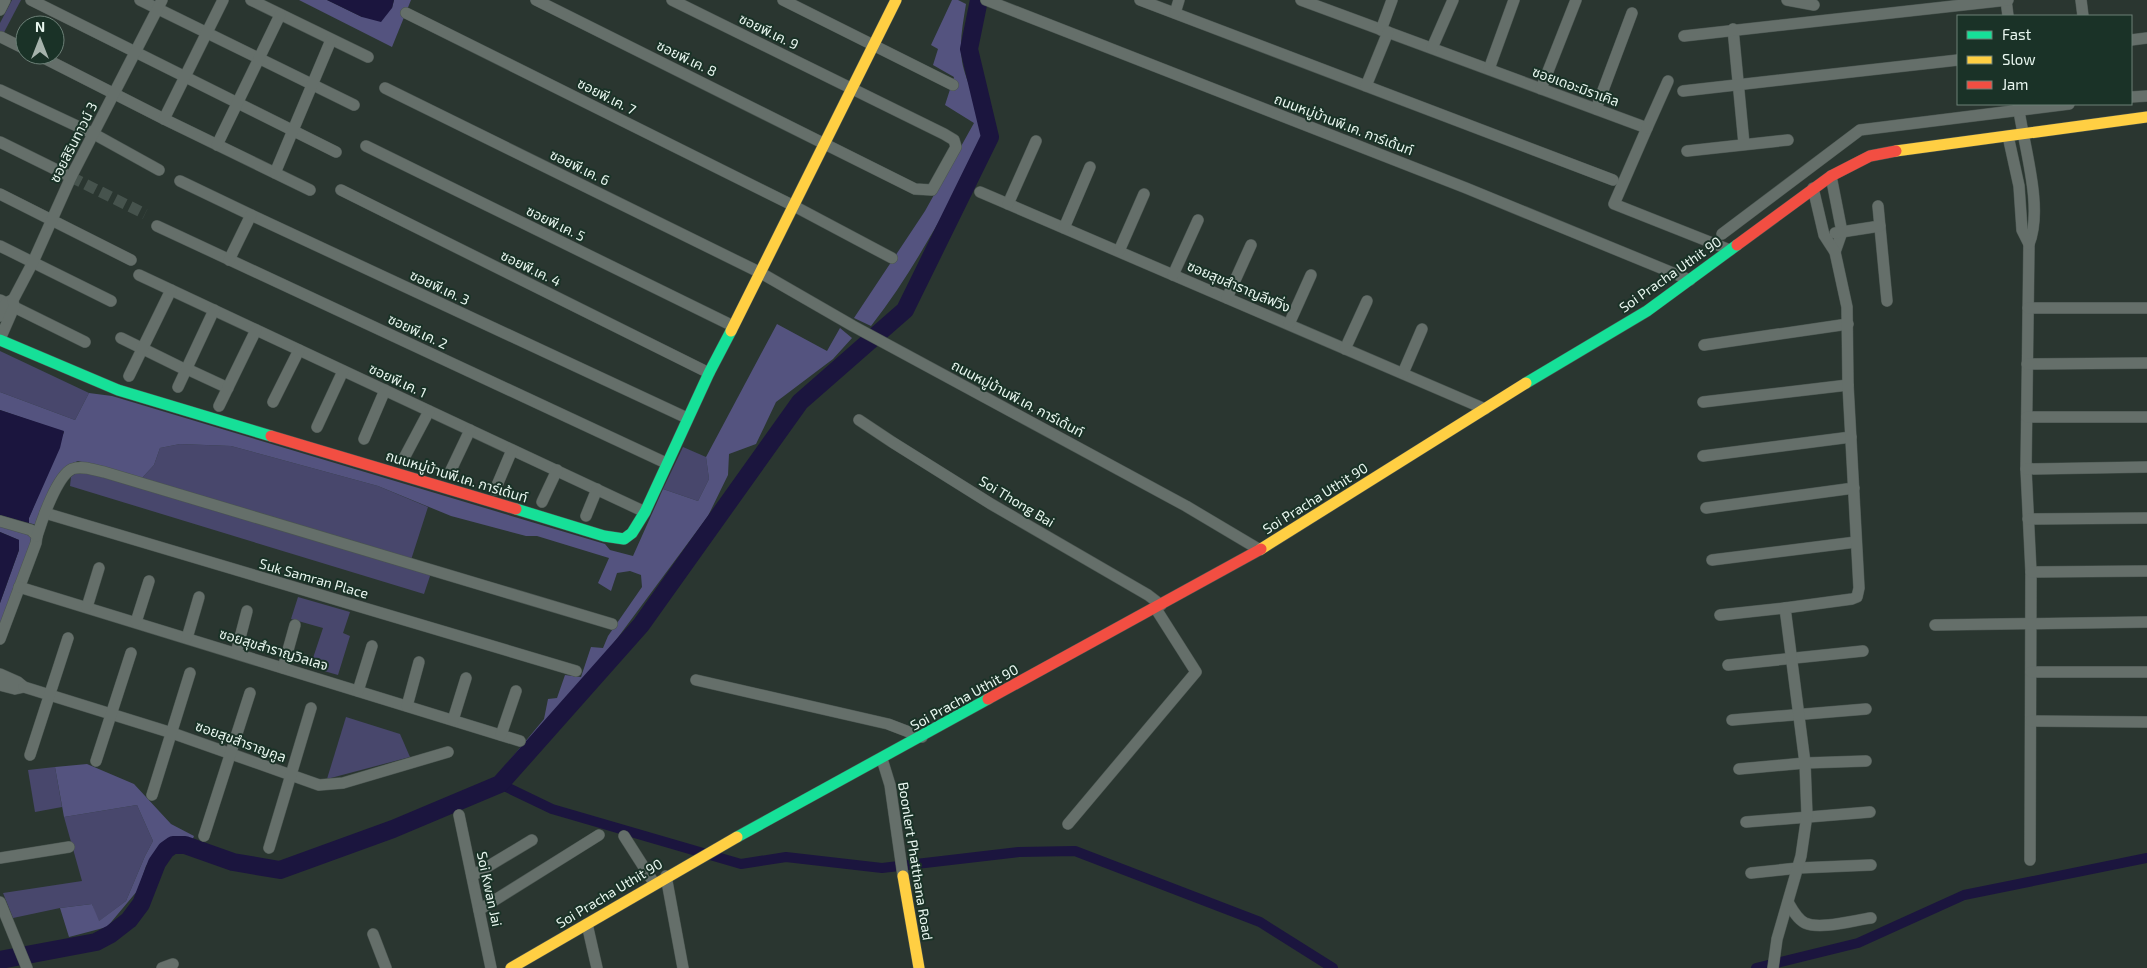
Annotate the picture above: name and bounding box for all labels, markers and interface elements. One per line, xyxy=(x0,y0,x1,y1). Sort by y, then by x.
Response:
street label: ซอยพี.เค. 9 xyxy=(737,9,801,53)
north arrow xyxy=(15,15,65,65)
legend xyxy=(1957,15,2132,105)
text: N xyxy=(35,18,45,35)
text: Fast xyxy=(2002,25,2032,43)
street label: ซอยพี.เค. 8 xyxy=(654,36,720,80)
text: Slow xyxy=(2002,50,2036,68)
street label: ซอยเดอะมิราเคิล xyxy=(1530,62,1622,110)
street label: ซอยพี.เค. 7 xyxy=(575,74,639,118)
text: Jam xyxy=(2002,75,2028,93)
street label: ถนนหมู่บ้านพี.เค. การ์เด้นท์ xyxy=(1272,90,1416,159)
street label: ซอยสิรินทาวน์ 3 xyxy=(45,99,101,185)
street label: ซอยพี.เค. 6 xyxy=(548,145,612,189)
street label: ซอยพี.เค. 5 xyxy=(524,201,588,245)
street label: Soi Pracha Uthit 90 xyxy=(1616,232,1724,316)
street label: ซอยพี.เค. 4 xyxy=(498,246,564,290)
street label: ซอยสุขสำราญลีฟวิ่ง xyxy=(1184,256,1293,316)
street label: ซอยพี.เค. 3 xyxy=(408,266,472,308)
street label: ซอยพี.เค. 2 xyxy=(385,310,451,352)
street label: ถนนหมู่บ้านพี.เค. การ์เด้นท์ xyxy=(948,356,1087,441)
street label: ซอยพี.เค. 1 xyxy=(367,359,429,401)
street label: ถนนหมู่บ้านพี.เค. การ์เด้นท์ xyxy=(384,446,530,507)
street label: Soi Pracha Uthit 90 xyxy=(1259,459,1371,537)
street label: Soi Thong Bai xyxy=(976,472,1058,530)
street label: Suk Samran Place xyxy=(258,554,370,602)
street label: ซอยสุขสำราญวิลเลจ xyxy=(217,624,331,675)
street label: Soi Pracha Uthit 90 xyxy=(907,660,1021,734)
street label: ซอยสุขสำราญคูล xyxy=(193,717,289,766)
street label: Boonlert Phatthana Road xyxy=(895,781,937,941)
street label: Soi Kwan Jai xyxy=(474,850,506,928)
street label: Soi Pracha Uthit 90 xyxy=(553,855,665,931)

